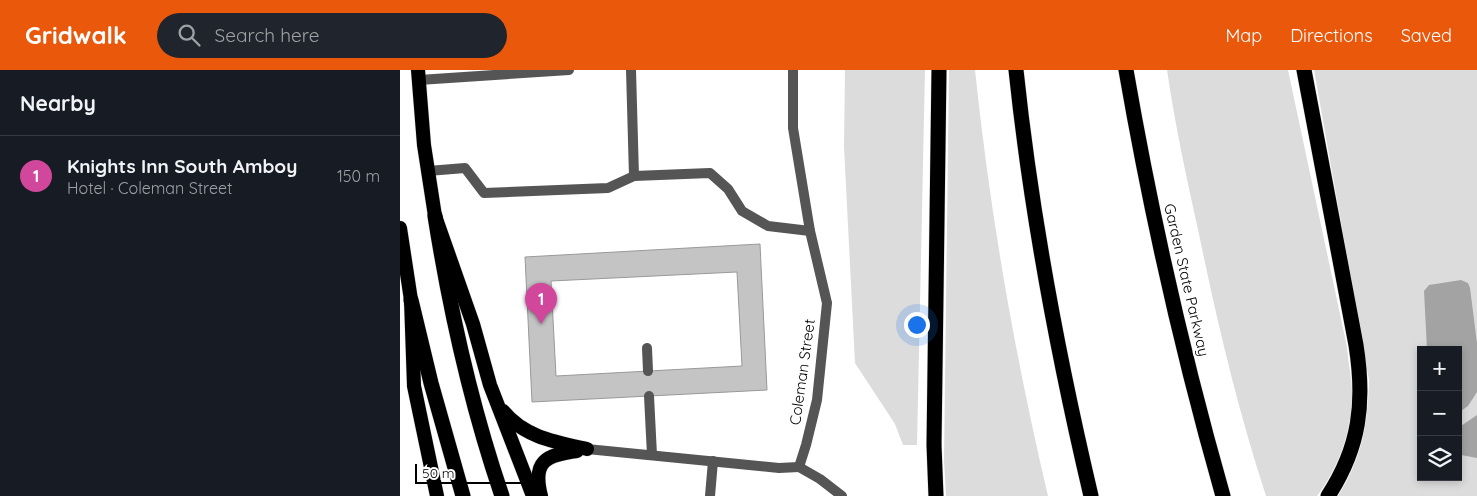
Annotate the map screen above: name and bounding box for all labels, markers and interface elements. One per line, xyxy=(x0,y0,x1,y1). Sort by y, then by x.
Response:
search box xyxy=(157,13,507,58)
text: Gridwalk xyxy=(25,20,127,50)
icon: search xyxy=(175,21,203,49)
text: Search here xyxy=(215,23,319,47)
text: Map xyxy=(1225,24,1262,47)
text: Directions xyxy=(1290,24,1373,47)
text: Saved xyxy=(1401,24,1452,47)
text: Nearby xyxy=(20,90,96,116)
text: Knights Inn South Amboy xyxy=(67,154,297,178)
text: 1 xyxy=(33,166,39,186)
text: 150 m xyxy=(337,166,380,186)
text: Hotel · Coleman Street xyxy=(67,178,232,198)
street label: Garden State Parkway xyxy=(1160,202,1214,358)
pin: 1 xyxy=(525,283,557,324)
your location xyxy=(904,312,930,338)
street label: Coleman Street xyxy=(785,318,819,426)
map controls xyxy=(1417,346,1462,481)
button: + xyxy=(1417,346,1462,391)
button: − xyxy=(1417,391,1462,436)
button: layers xyxy=(1417,436,1462,481)
scale bar xyxy=(415,461,539,484)
text: 50 m xyxy=(422,464,455,482)

